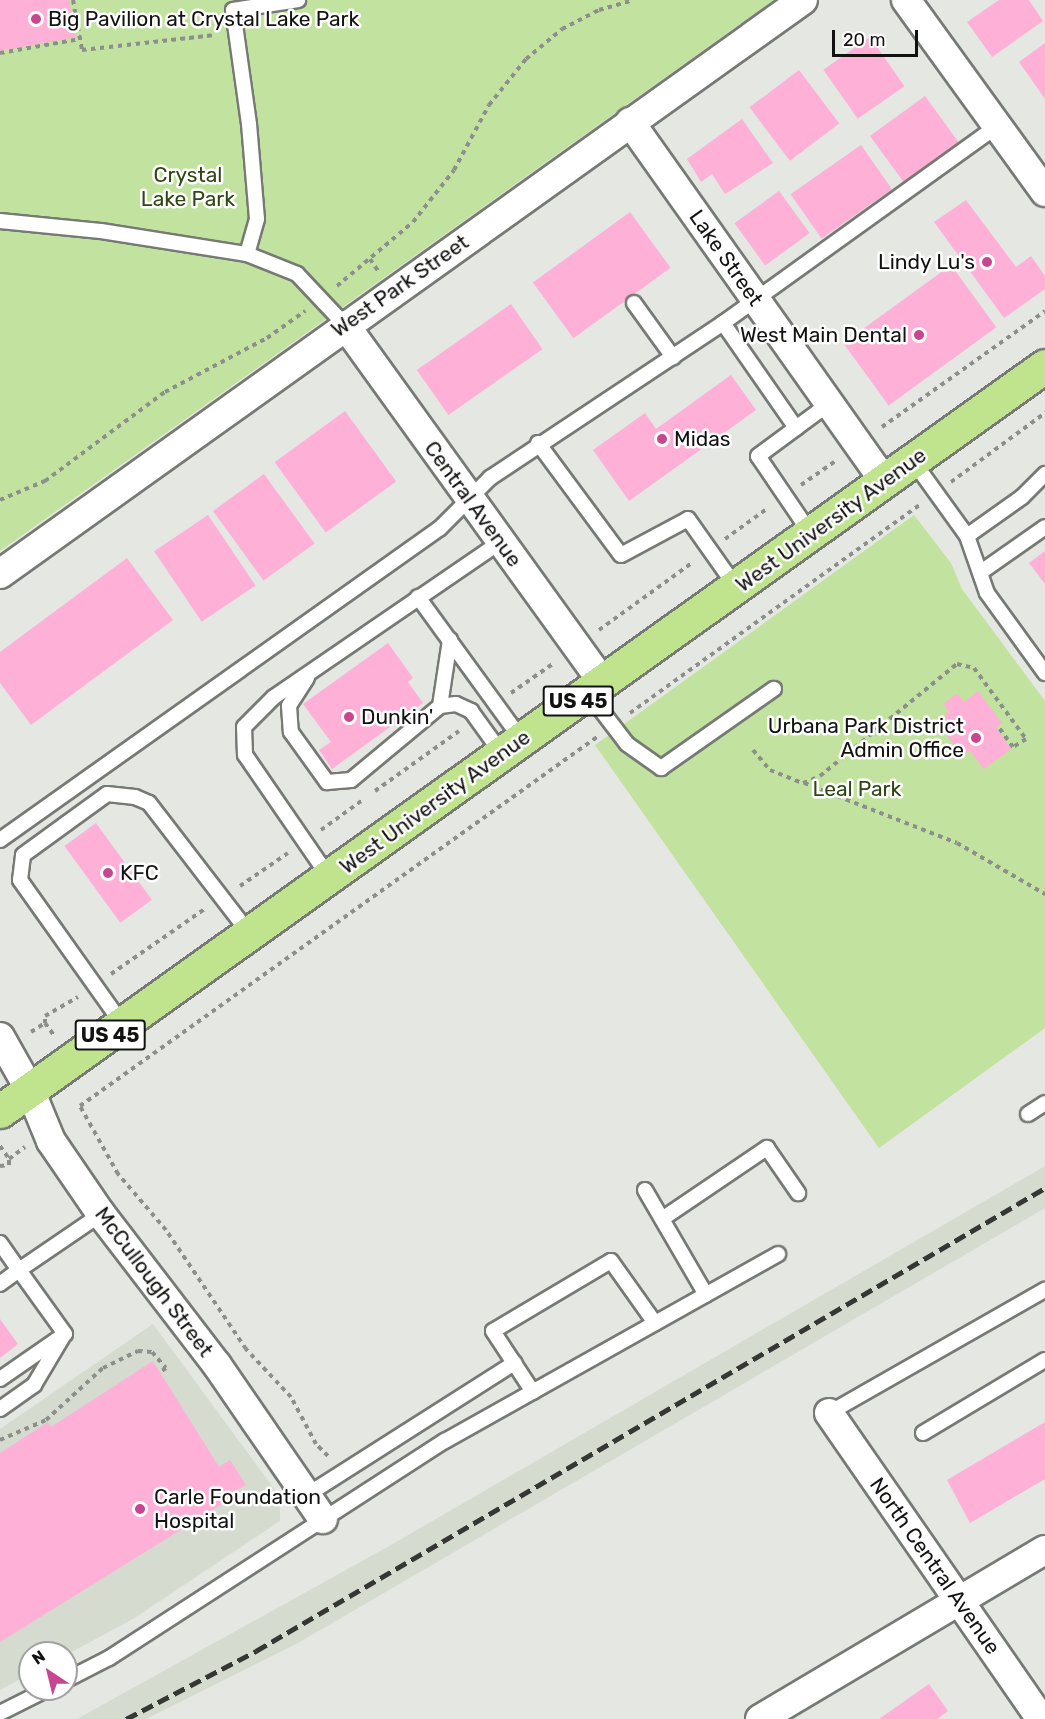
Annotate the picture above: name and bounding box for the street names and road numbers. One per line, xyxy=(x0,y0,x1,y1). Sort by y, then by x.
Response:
street label: Lake Street xyxy=(684,205,768,311)
street label: West Park Street xyxy=(327,229,473,343)
street label: Central Avenue xyxy=(419,436,527,572)
street label: West University Avenue xyxy=(731,442,931,598)
road number: US 45 xyxy=(542,684,614,718)
street label: West University Avenue xyxy=(335,724,535,880)
road number: US 45 xyxy=(74,1018,146,1052)
street label: McCullough Street xyxy=(89,1202,219,1362)
street label: North Central Avenue xyxy=(864,1473,1006,1659)

